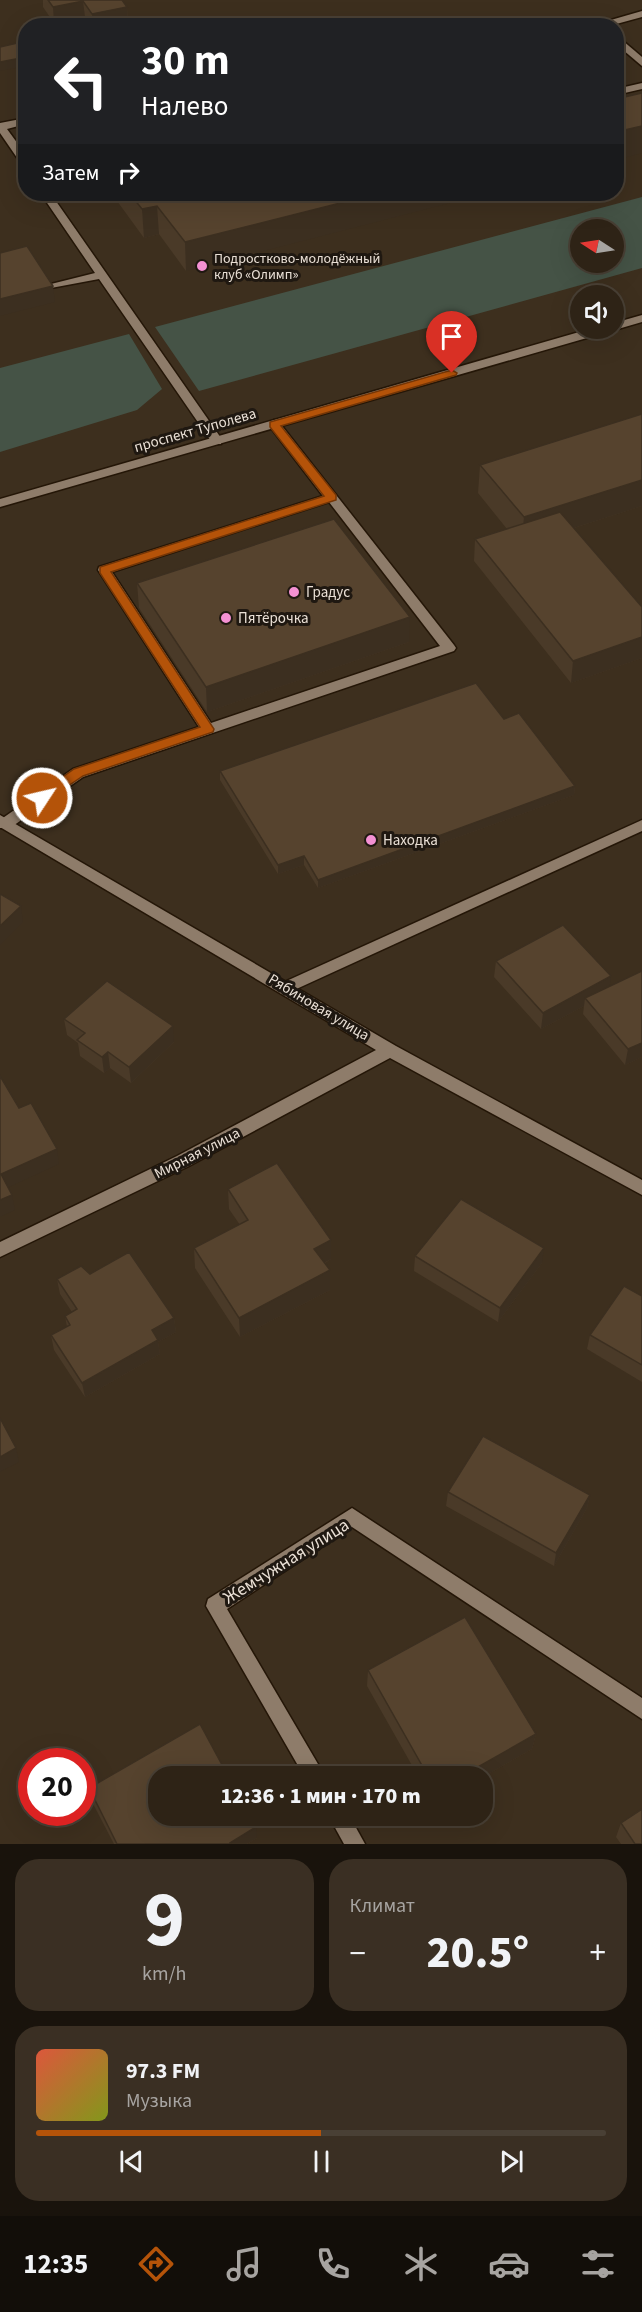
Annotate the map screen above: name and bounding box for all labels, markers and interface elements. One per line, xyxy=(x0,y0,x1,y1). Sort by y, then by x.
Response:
text: 30 m xyxy=(141,31,230,91)
icon: left xyxy=(42,42,120,120)
text: Налево xyxy=(141,87,228,126)
icon: right xyxy=(112,156,145,189)
text: Затем xyxy=(42,157,100,189)
north arrow xyxy=(570,219,624,273)
map controls xyxy=(570,219,624,339)
place label: Подростково-молодёжный клуб «Олимп» xyxy=(214,249,380,285)
marker: Подростково-молодёжный клуб «Олимп» xyxy=(195,259,209,273)
button: sound xyxy=(570,285,624,339)
pin xyxy=(426,311,477,373)
icon: arrive xyxy=(435,320,468,353)
street label: проспект Туполева xyxy=(132,403,259,458)
place label: Градус xyxy=(306,582,350,603)
marker: Градус xyxy=(287,585,301,599)
place label: Пятёрочка xyxy=(238,608,309,629)
marker: Пятёрочка xyxy=(219,611,233,625)
position arrow xyxy=(10,766,74,830)
place label: Находка xyxy=(383,830,438,851)
marker: Находка xyxy=(364,833,378,847)
street label: Рябиновая улица xyxy=(264,969,373,1046)
street label: Мирная улица xyxy=(151,1123,244,1184)
street label: Жемчужная улица xyxy=(219,1513,354,1610)
speed limit sign: 20 xyxy=(18,1748,96,1826)
text: 12:36 · 1 мин · 170 m xyxy=(220,1780,421,1812)
text: 9 xyxy=(144,1865,185,1976)
text: Климат xyxy=(350,1892,415,1920)
text: 20.5° xyxy=(426,1921,529,1985)
text: − xyxy=(350,1930,366,1977)
text: + xyxy=(590,1930,606,1977)
text: km/h xyxy=(142,1960,186,1988)
text: 97.3 FM xyxy=(126,2055,200,2087)
text: Музыка xyxy=(126,2087,192,2115)
icon: previous xyxy=(115,2145,148,2178)
icon: pause xyxy=(305,2145,338,2178)
icon: next xyxy=(495,2145,528,2178)
icon: directions xyxy=(135,2243,177,2285)
icon: music xyxy=(223,2243,265,2285)
icon: phone xyxy=(312,2243,354,2285)
icon: climate xyxy=(400,2243,442,2285)
icon: car xyxy=(488,2243,530,2285)
icon: filters xyxy=(577,2243,619,2285)
text: 12:35 xyxy=(23,2245,88,2284)

